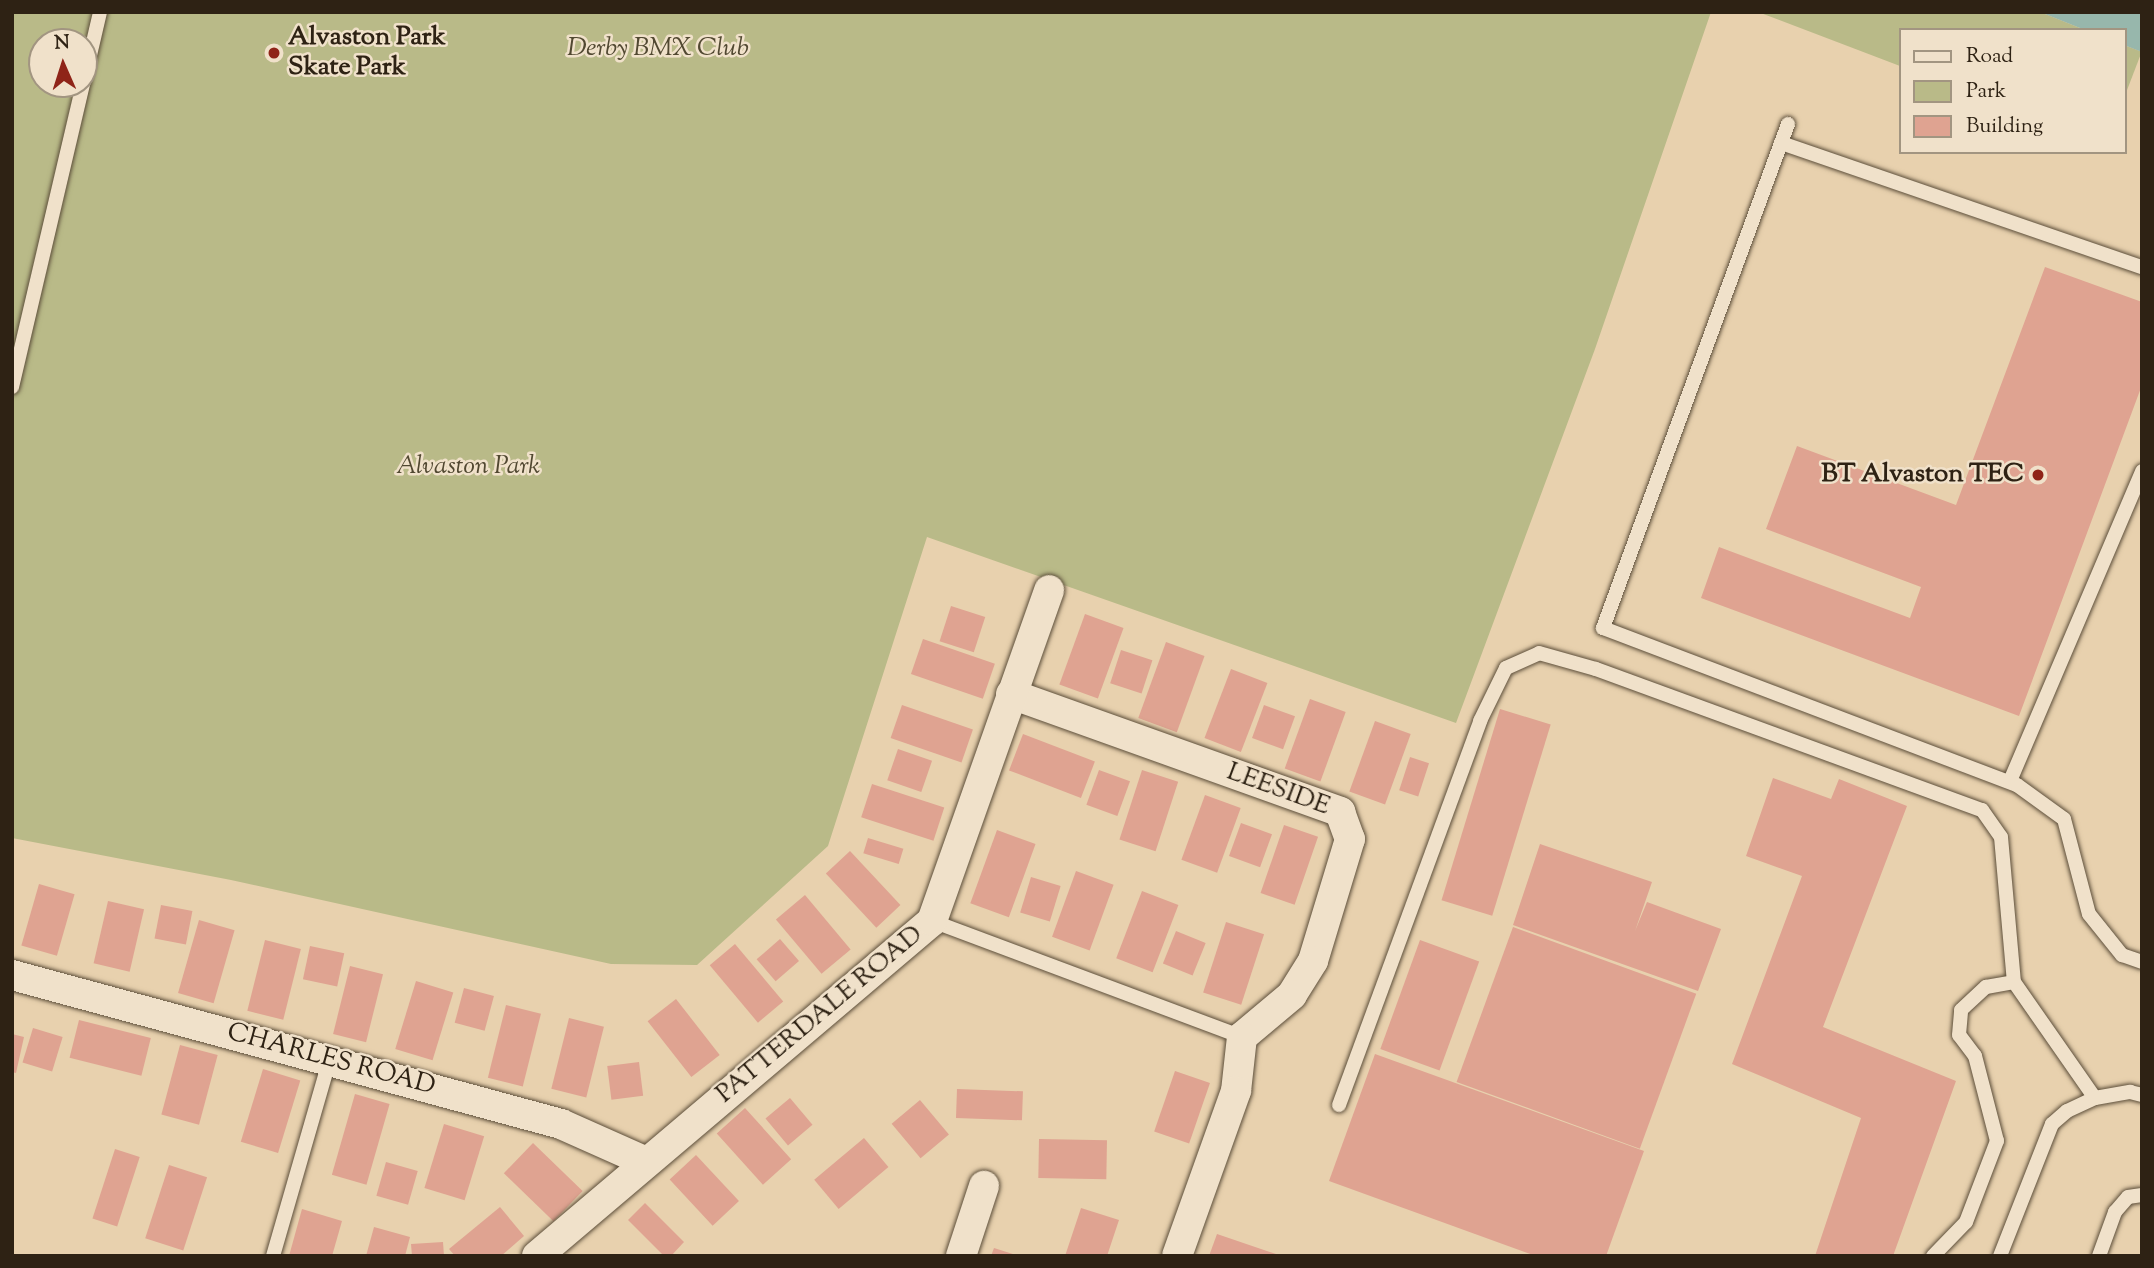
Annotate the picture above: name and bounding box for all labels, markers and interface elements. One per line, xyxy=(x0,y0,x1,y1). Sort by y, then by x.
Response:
place label: Alvaston Park Skate Park xyxy=(288,22,446,84)
north arrow xyxy=(28,28,98,98)
legend xyxy=(1898,28,2126,154)
text: N xyxy=(54,30,70,57)
park label: Derby BMX Club xyxy=(567,33,749,65)
text: Road xyxy=(1966,42,2013,72)
marker: Alvaston Park Skate Park xyxy=(266,45,282,61)
text: Park xyxy=(1966,77,2006,107)
text: Building xyxy=(1966,112,2043,142)
park label: Alvaston Park xyxy=(396,451,540,483)
place label: BT Alvaston TEC xyxy=(1821,459,2024,491)
marker: BT Alvaston TEC xyxy=(2030,467,2046,483)
street label: LEESIDE xyxy=(1222,757,1334,823)
street label: PATTERDALE ROAD xyxy=(710,920,930,1110)
street label: CHARLES ROAD xyxy=(223,1017,439,1103)

